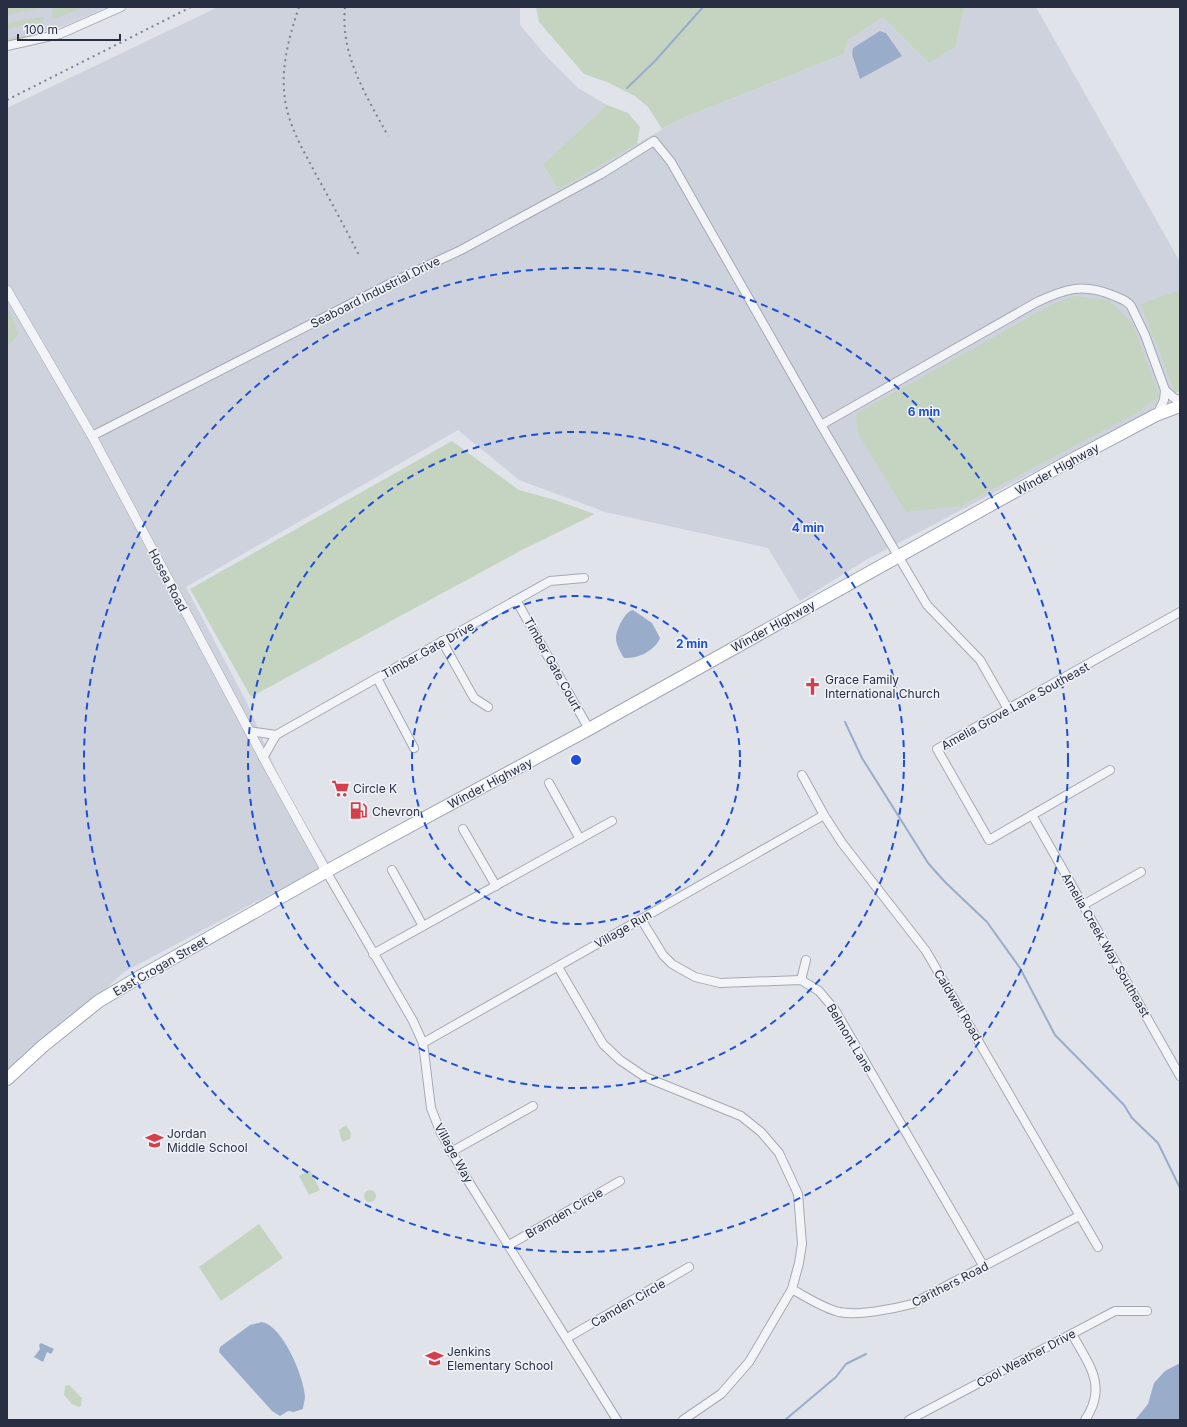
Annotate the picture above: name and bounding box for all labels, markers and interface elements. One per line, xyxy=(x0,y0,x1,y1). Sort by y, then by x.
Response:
scale bar xyxy=(18,16,120,42)
text: 100 m xyxy=(24,22,58,37)
street label: Seaboard Industrial Drive xyxy=(308,253,442,331)
text: 6 min xyxy=(908,404,940,419)
street label: Winder Highway xyxy=(1012,440,1102,498)
text: 4 min xyxy=(792,520,824,535)
street label: Hosea Road xyxy=(145,546,191,614)
street label: Winder Highway xyxy=(728,597,818,655)
street label: Timber Gate Court xyxy=(521,614,585,714)
street label: Timber Gate Drive xyxy=(379,618,477,682)
text: 2 min xyxy=(676,636,708,651)
street label: Amelia Grove Lane Southeast xyxy=(938,659,1092,753)
place label: Grace Family International Church xyxy=(825,672,940,701)
church icon: Grace Family International Church xyxy=(802,676,822,696)
centre of rings xyxy=(569,753,583,767)
street label: Winder Highway xyxy=(445,754,535,812)
supermarket icon: Circle K xyxy=(330,778,350,798)
place label: Circle K xyxy=(353,781,397,796)
fuel station icon: Chevron xyxy=(349,801,369,821)
place label: Chevron xyxy=(372,804,420,819)
street label: Amelia Creek Way Southeast xyxy=(1059,870,1153,1020)
street label: Village Run xyxy=(592,907,654,951)
street label: East Crogan Street xyxy=(110,933,210,999)
street label: Caldwell Road xyxy=(931,967,985,1043)
street label: Belmont Lane xyxy=(824,1001,876,1075)
street label: Village Way xyxy=(431,1121,477,1186)
place label: Jordan Middle School xyxy=(167,1126,248,1155)
school or university icon: Jordan Middle School xyxy=(144,1130,164,1150)
street label: Bramden Circle xyxy=(522,1185,606,1241)
street label: Carithers Road xyxy=(909,1258,991,1310)
street label: Camden Circle xyxy=(588,1276,668,1330)
street label: Cool Weather Drive xyxy=(974,1326,1078,1390)
place label: Jenkins Elementary School xyxy=(447,1344,553,1373)
school or university icon: Jenkins Elementary School xyxy=(424,1348,444,1368)

